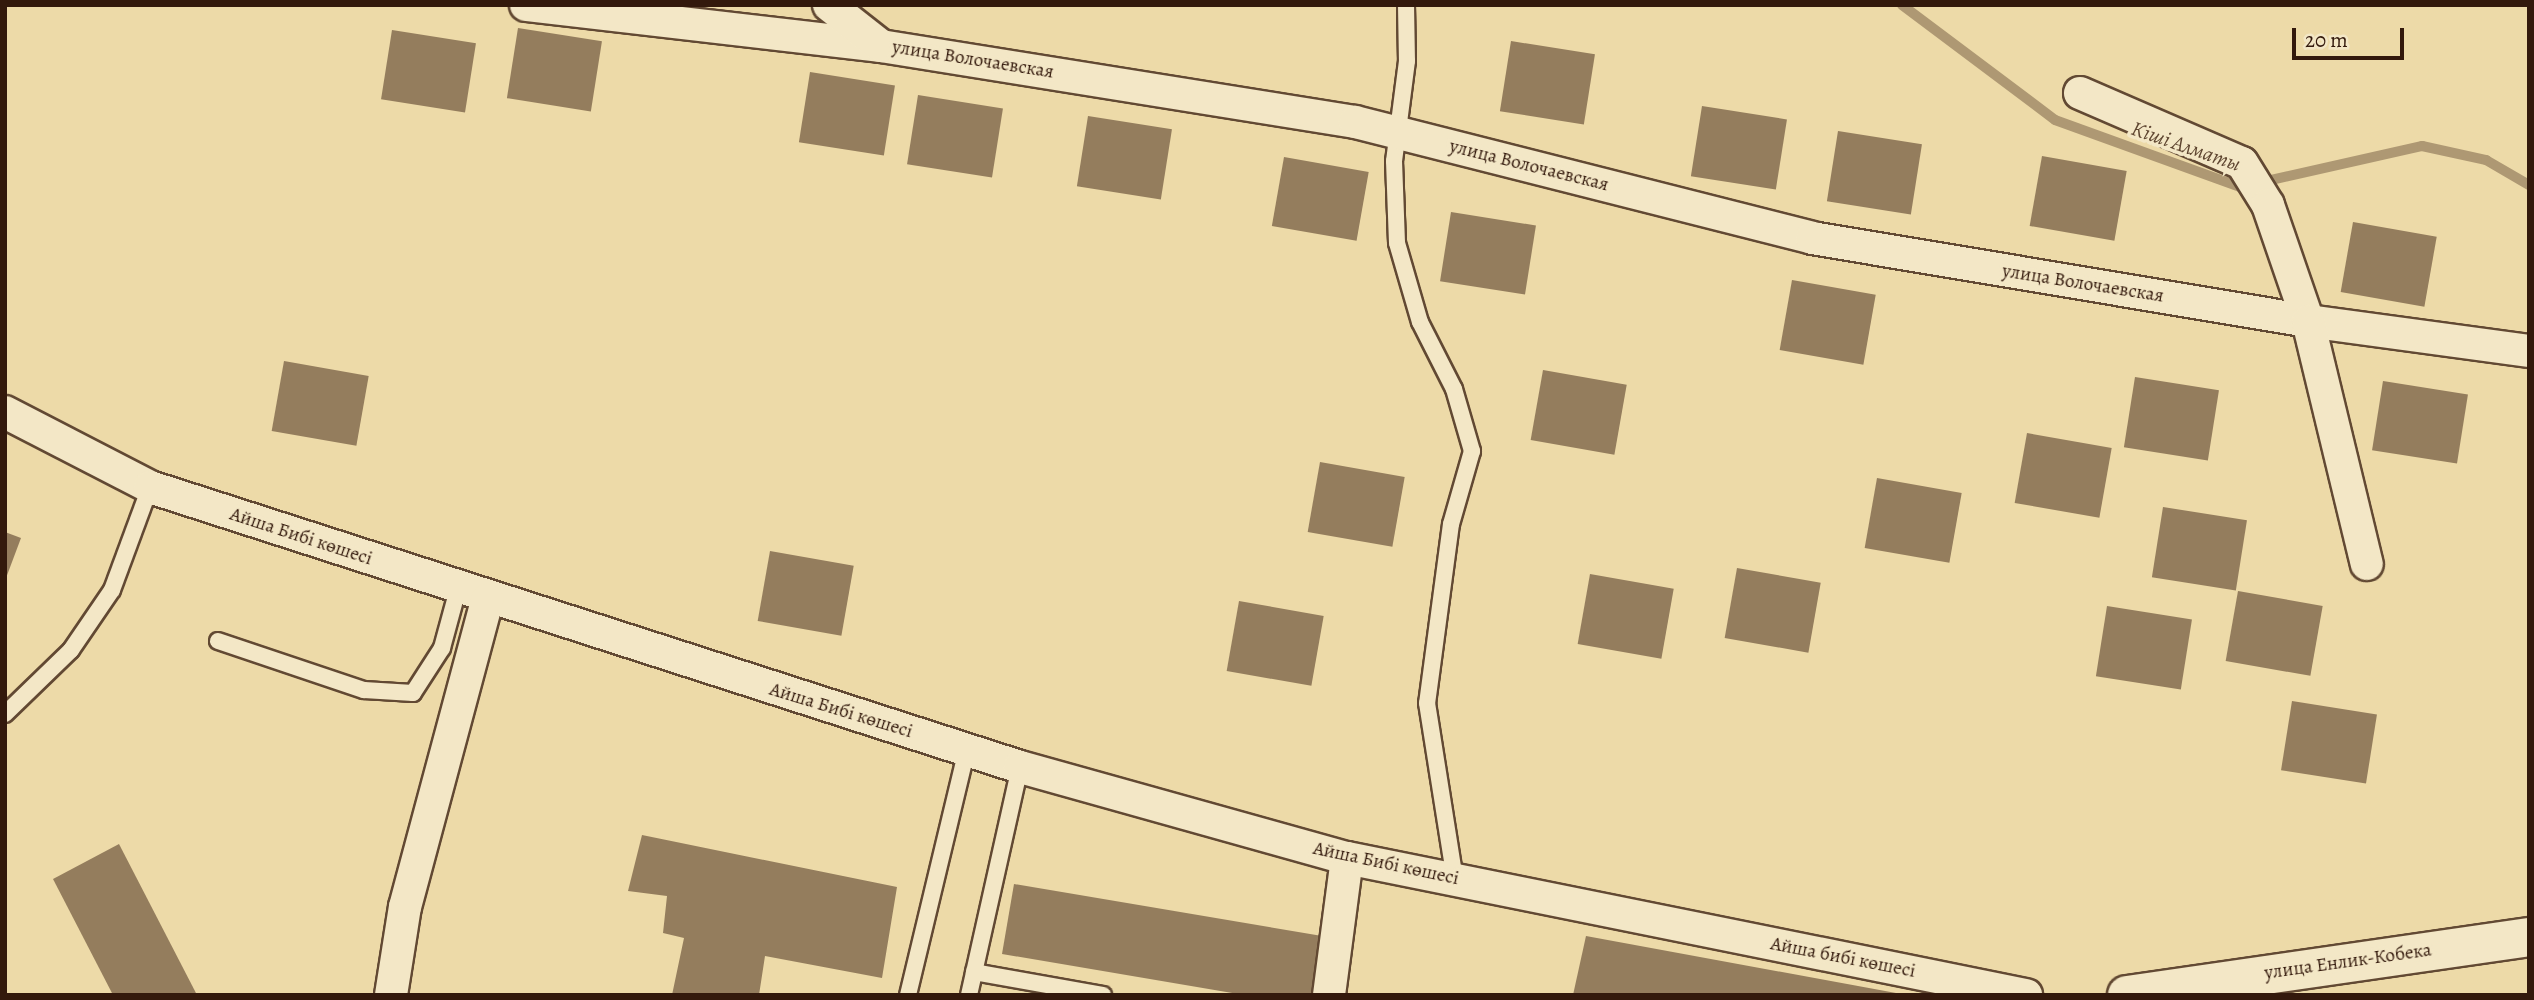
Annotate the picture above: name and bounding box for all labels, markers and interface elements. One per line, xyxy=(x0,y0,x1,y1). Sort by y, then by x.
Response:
scale bar xyxy=(2296,14,2408,58)
text: 20 m xyxy=(2305,26,2348,54)
street label: улица Волочаевская xyxy=(891,36,1055,84)
water label: Кіші Алматы xyxy=(2128,116,2244,176)
street label: улица Волочаевская xyxy=(1447,135,1611,197)
street label: улица Волочаевская xyxy=(2001,260,2165,308)
street label: Айша Бибі көшесі xyxy=(227,503,375,571)
street label: Айша Бибі көшесі xyxy=(767,678,915,744)
street label: Айша Бибі көшесі xyxy=(1311,837,1461,891)
street label: Айша бибі көшесі xyxy=(1769,933,1917,983)
street label: улица Енлик-Кобека xyxy=(2263,939,2433,985)

